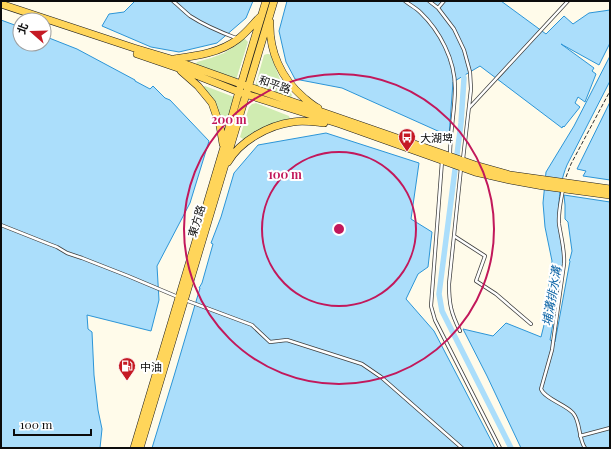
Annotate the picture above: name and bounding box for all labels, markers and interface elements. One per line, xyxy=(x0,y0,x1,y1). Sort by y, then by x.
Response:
north arrow xyxy=(12,12,52,52)
text: 北 xyxy=(13,21,31,36)
street label: 和平路 xyxy=(257,72,293,96)
text: 200 m xyxy=(211,111,247,127)
bus stop icon: 大湖埤 xyxy=(397,127,417,152)
place label: 大湖埤 xyxy=(420,130,453,145)
text: 100 m xyxy=(268,166,302,182)
street label: 東方路 xyxy=(184,203,208,239)
centre of rings xyxy=(332,222,346,236)
water label: 埔溝排水溝 xyxy=(538,263,564,327)
fuel station icon: 中油 xyxy=(117,356,137,381)
place label: 中油 xyxy=(140,359,162,374)
scale bar xyxy=(14,411,91,437)
text: 100 m xyxy=(20,416,53,432)

